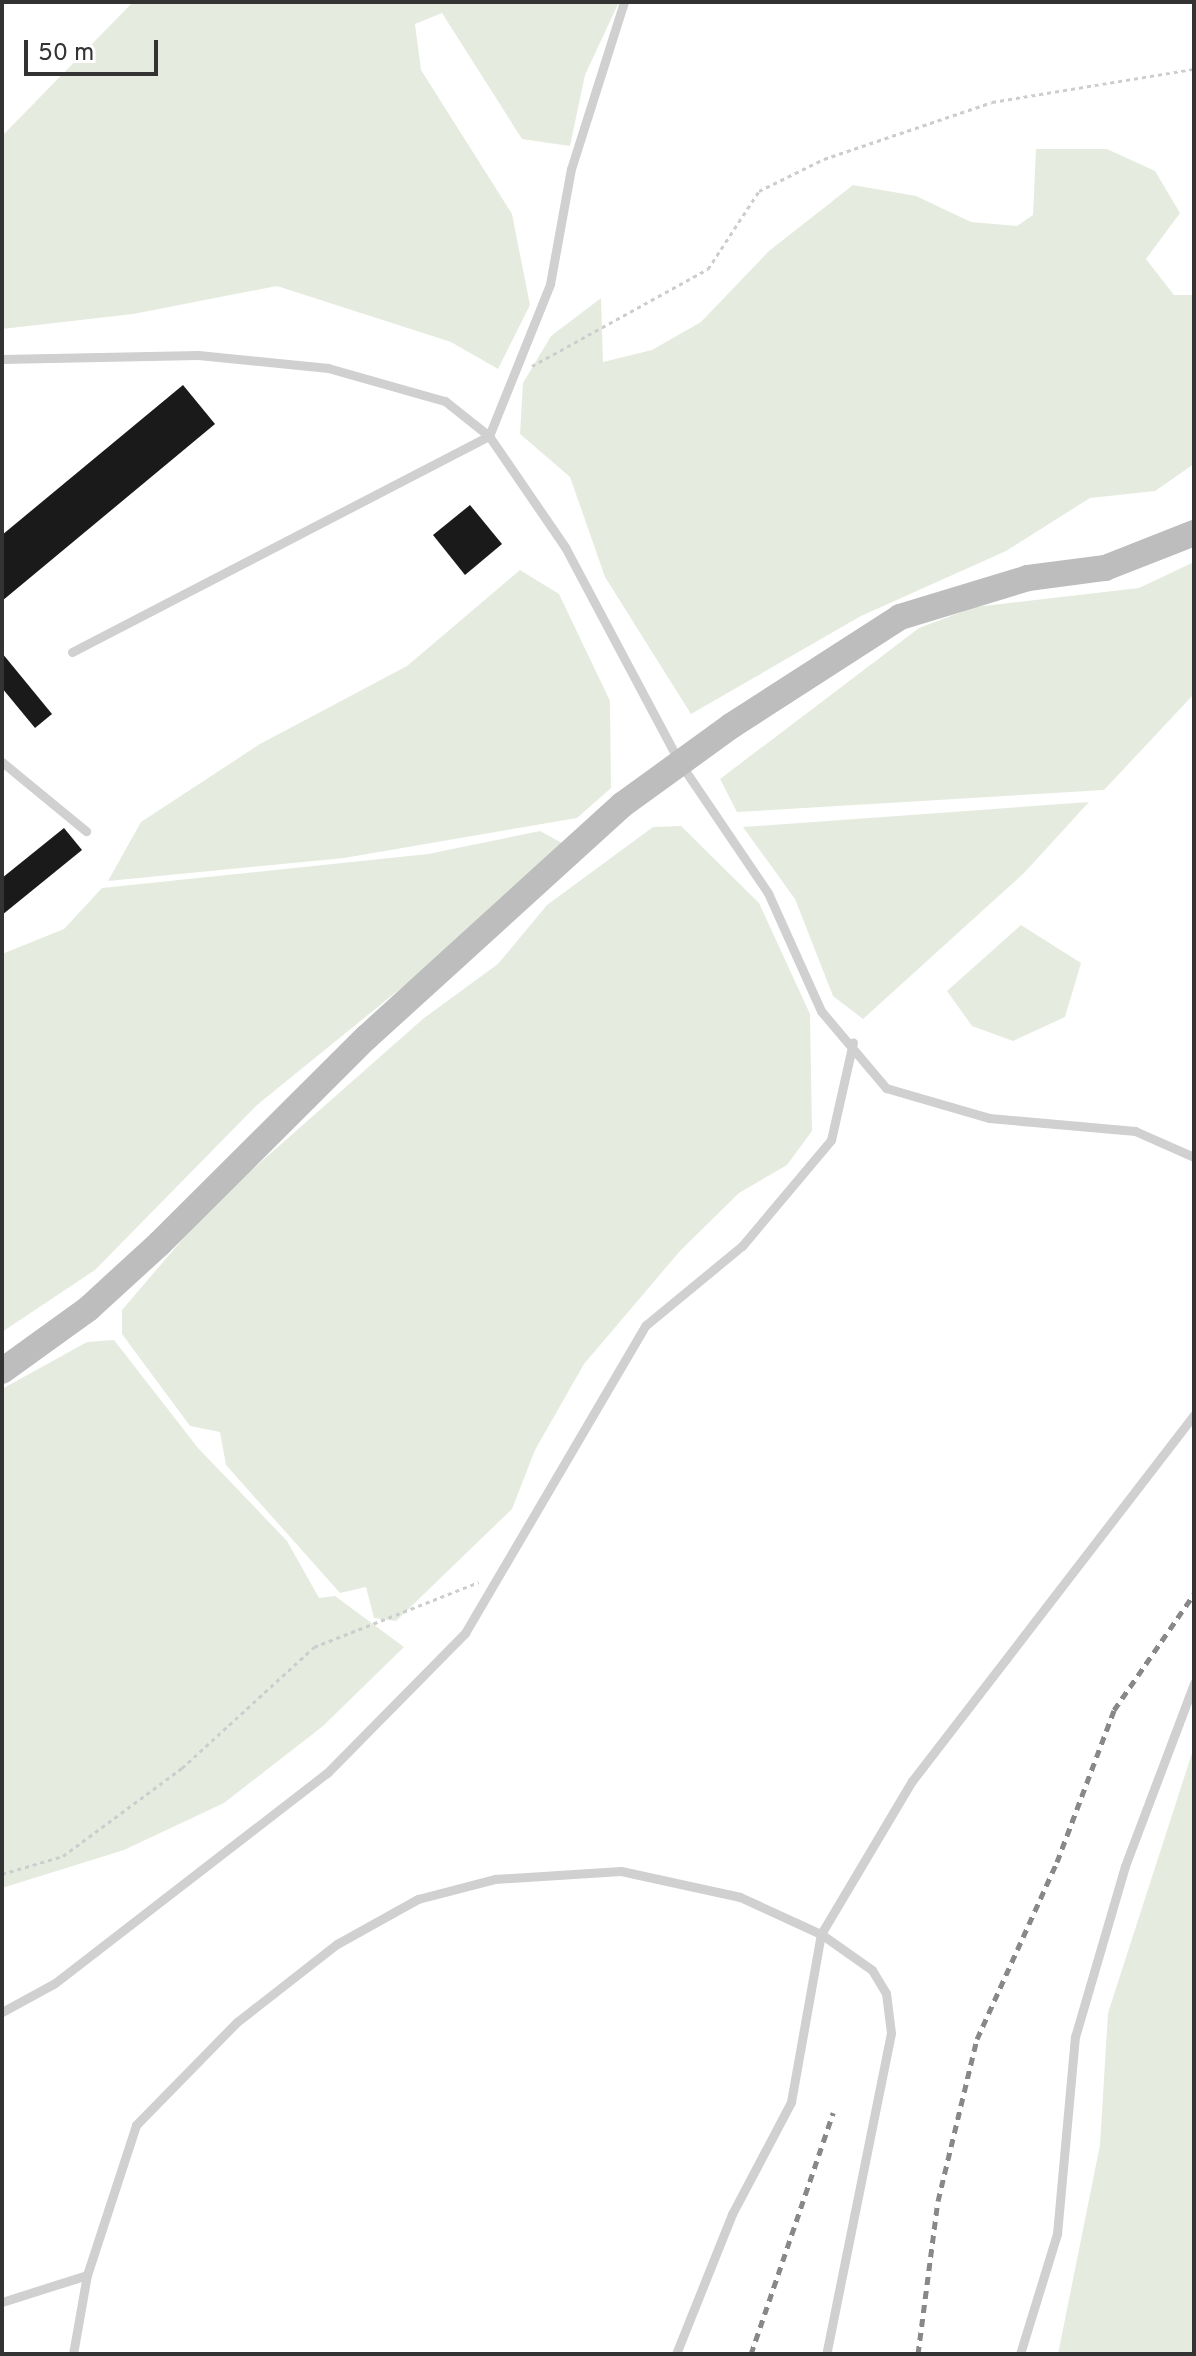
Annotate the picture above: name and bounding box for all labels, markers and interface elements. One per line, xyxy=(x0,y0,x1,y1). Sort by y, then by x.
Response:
scale bar xyxy=(28,24,162,74)
text: 50 m xyxy=(38,39,94,69)

